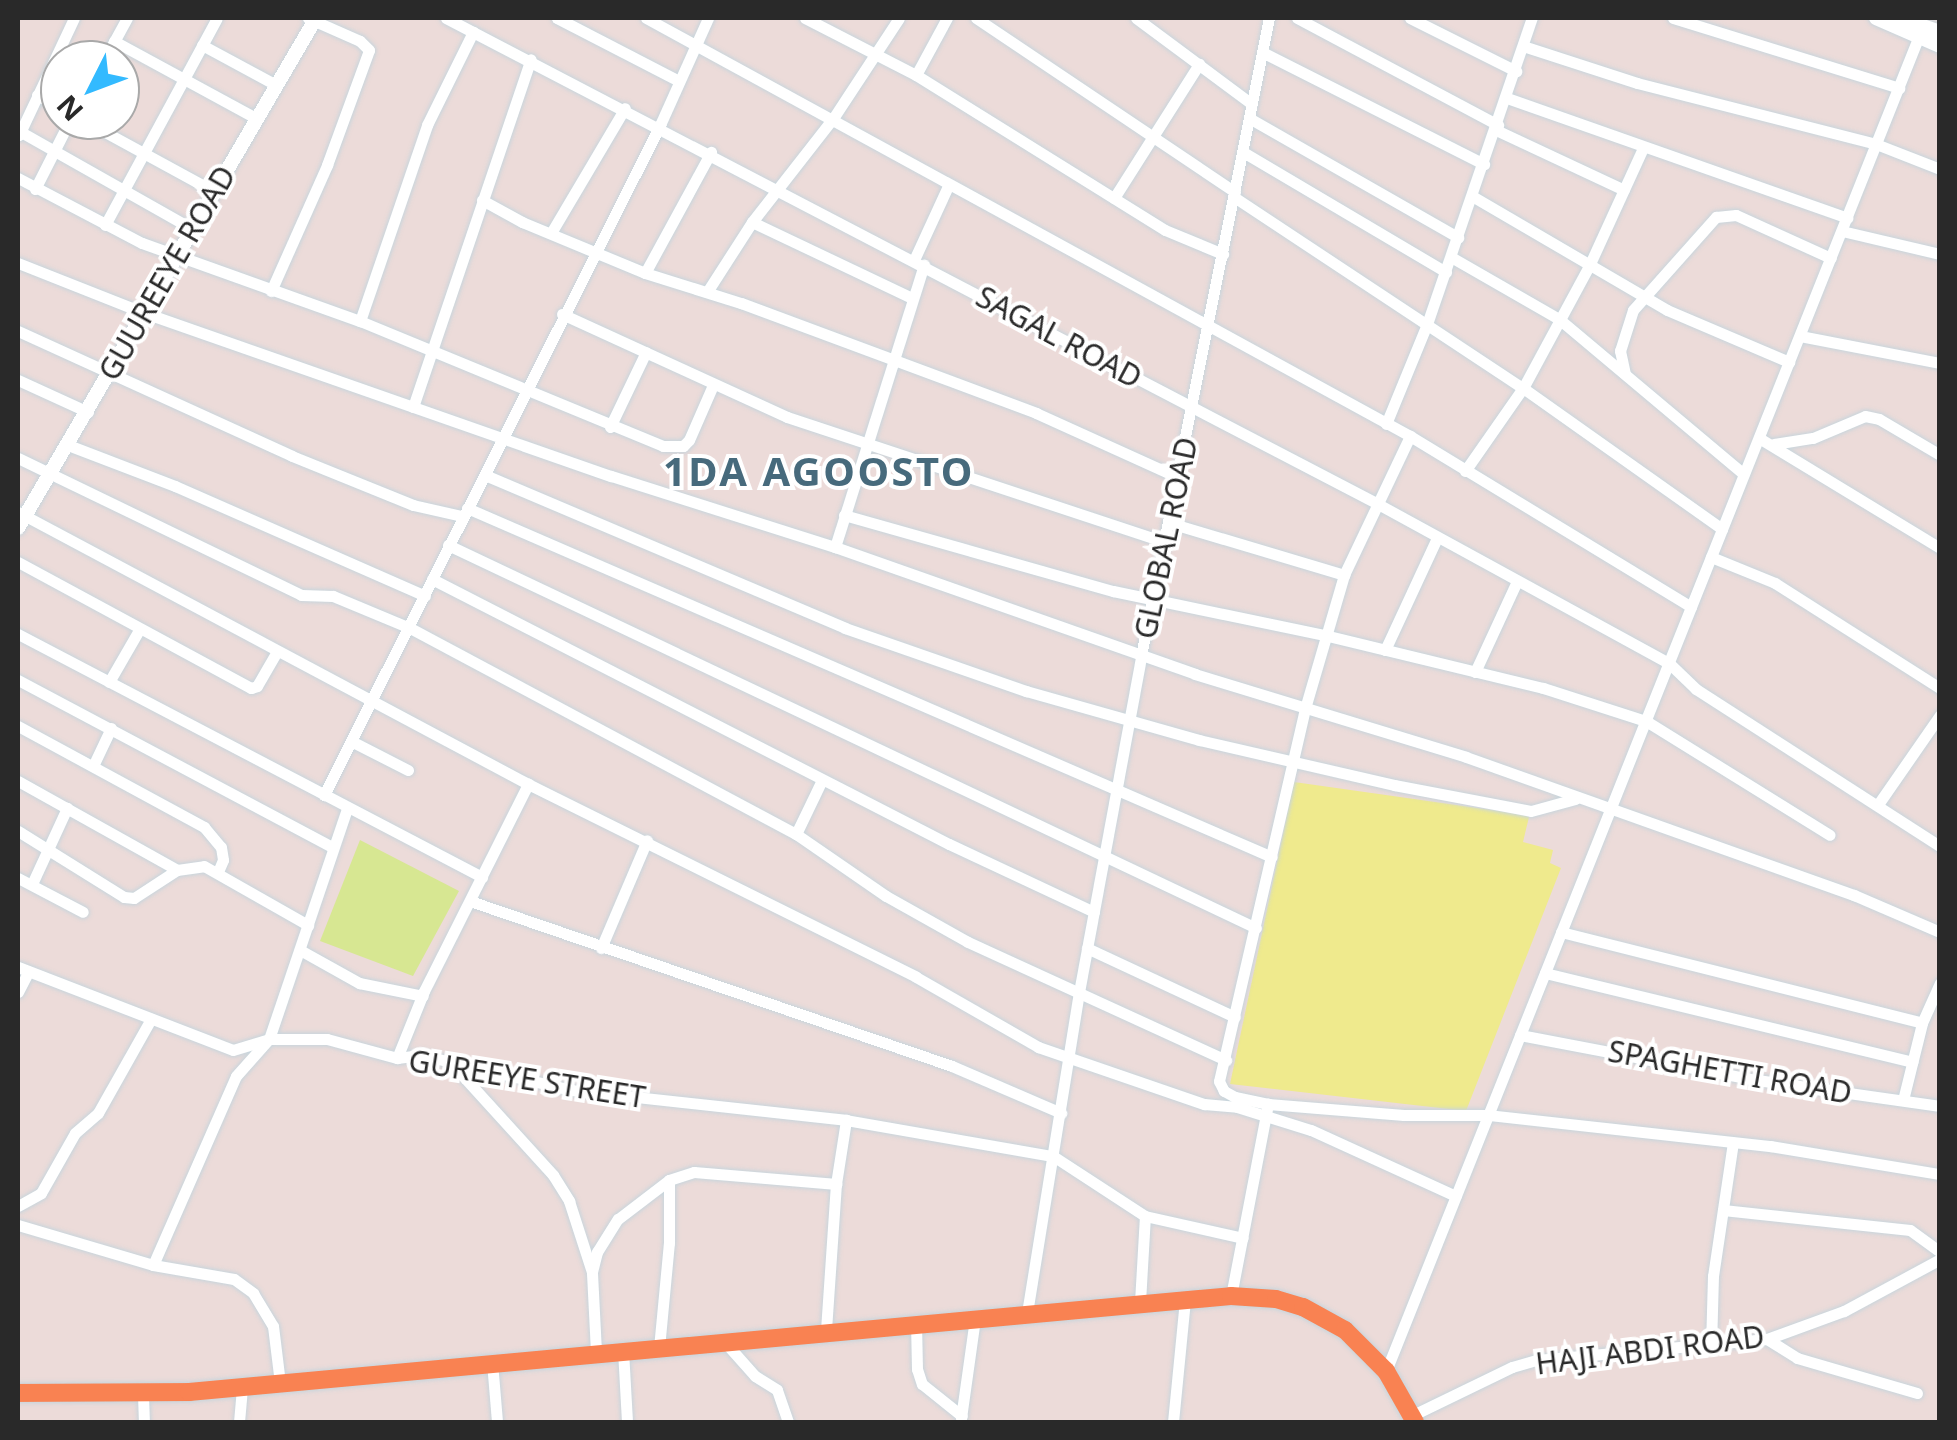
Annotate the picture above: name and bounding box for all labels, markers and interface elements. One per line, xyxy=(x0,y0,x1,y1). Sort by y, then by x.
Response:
north arrow xyxy=(40,40,140,140)
text: N xyxy=(47,88,91,130)
street label: GUUREEYE ROAD xyxy=(91,159,243,387)
street label: SAGAL ROAD xyxy=(970,278,1148,396)
street label: GLOBAL ROAD xyxy=(1127,434,1205,642)
district label: 1DA AGOOSTO xyxy=(663,447,975,495)
street label: SPAGHETTI ROAD xyxy=(1605,1033,1855,1111)
street label: GUREEYE STREET xyxy=(406,1043,648,1115)
street label: HAJI ABDI ROAD xyxy=(1534,1318,1766,1382)

